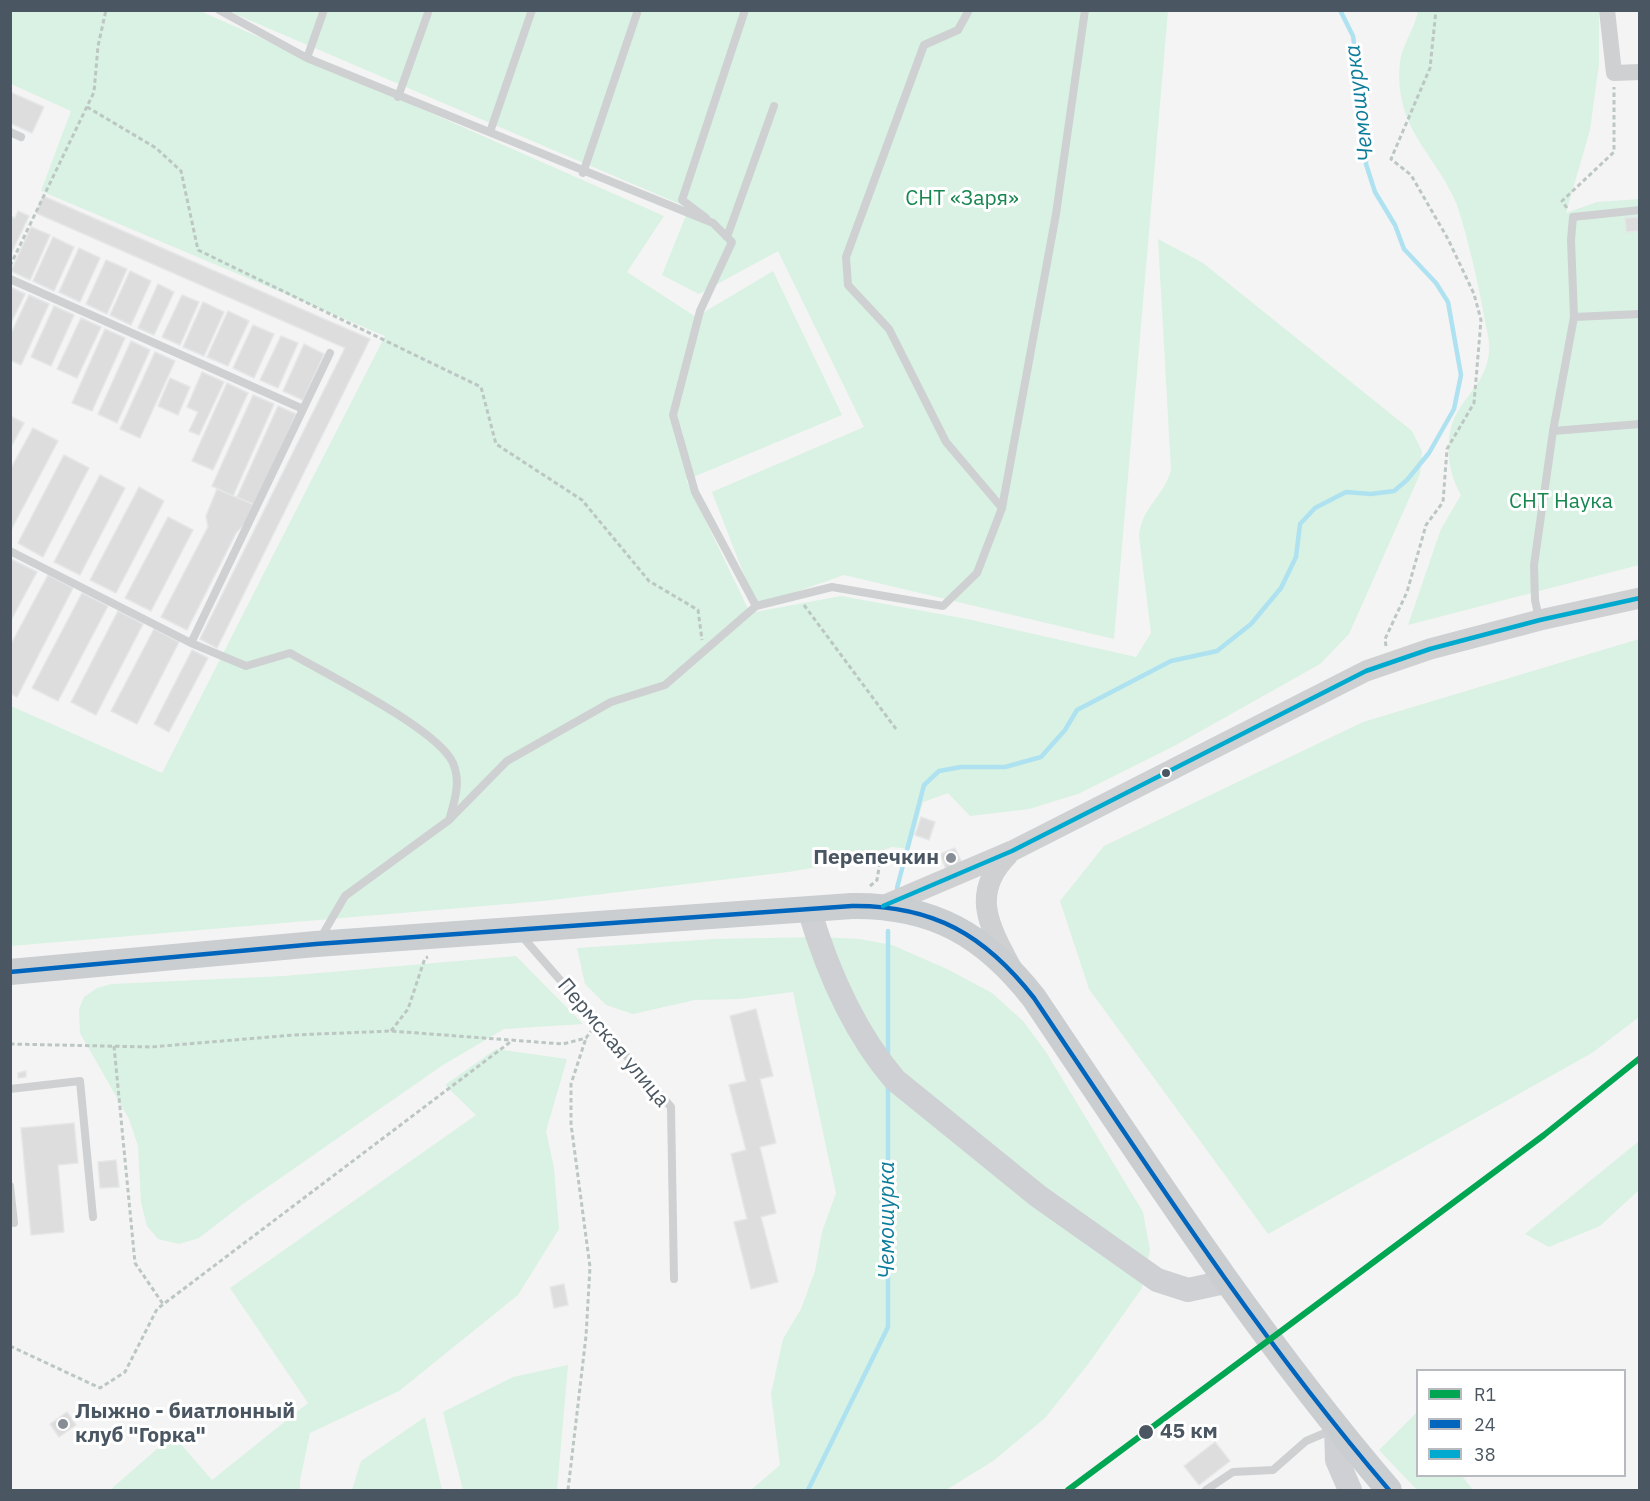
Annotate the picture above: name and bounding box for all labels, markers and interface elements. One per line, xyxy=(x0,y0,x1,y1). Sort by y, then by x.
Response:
water label: Чемошурка xyxy=(1340,43,1380,163)
park label: СНТ «Заря» xyxy=(905,186,1019,212)
park label: СНТ Наука xyxy=(1509,489,1613,515)
unlabelled marker xyxy=(1160,767,1172,779)
place label: Перепечкин xyxy=(813,845,939,871)
marker: Перепечкин xyxy=(944,851,958,865)
street label: Пермская улица xyxy=(552,973,674,1113)
water label: Чемошурка xyxy=(875,1161,901,1279)
legend xyxy=(1416,1369,1626,1477)
text: R1 xyxy=(1474,1383,1496,1406)
place label: Лыжно - биатлонный клуб "Горка" xyxy=(75,1399,295,1449)
text: 24 xyxy=(1474,1413,1496,1436)
marker: Лыжно - биатлонный клуб "Горка" xyxy=(56,1417,70,1431)
place label: 45 км xyxy=(1160,1419,1218,1445)
marker: 45 км xyxy=(1137,1423,1155,1441)
text: 38 xyxy=(1474,1443,1496,1466)

